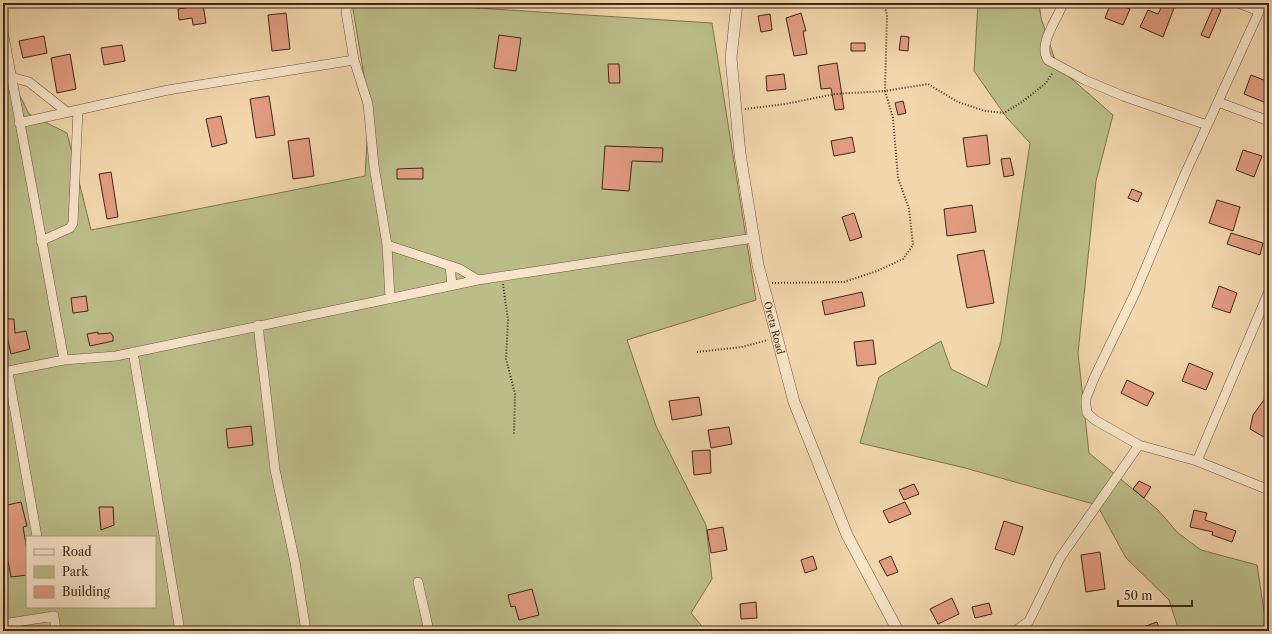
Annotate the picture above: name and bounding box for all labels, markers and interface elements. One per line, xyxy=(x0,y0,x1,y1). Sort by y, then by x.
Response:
street label: Oreta Road xyxy=(761,300,787,356)
legend xyxy=(26,536,156,608)
text: Road xyxy=(62,544,92,559)
text: Park xyxy=(62,564,89,579)
scale bar xyxy=(1118,582,1192,608)
text: Building xyxy=(62,584,110,599)
text: 50 m xyxy=(1124,588,1153,603)

